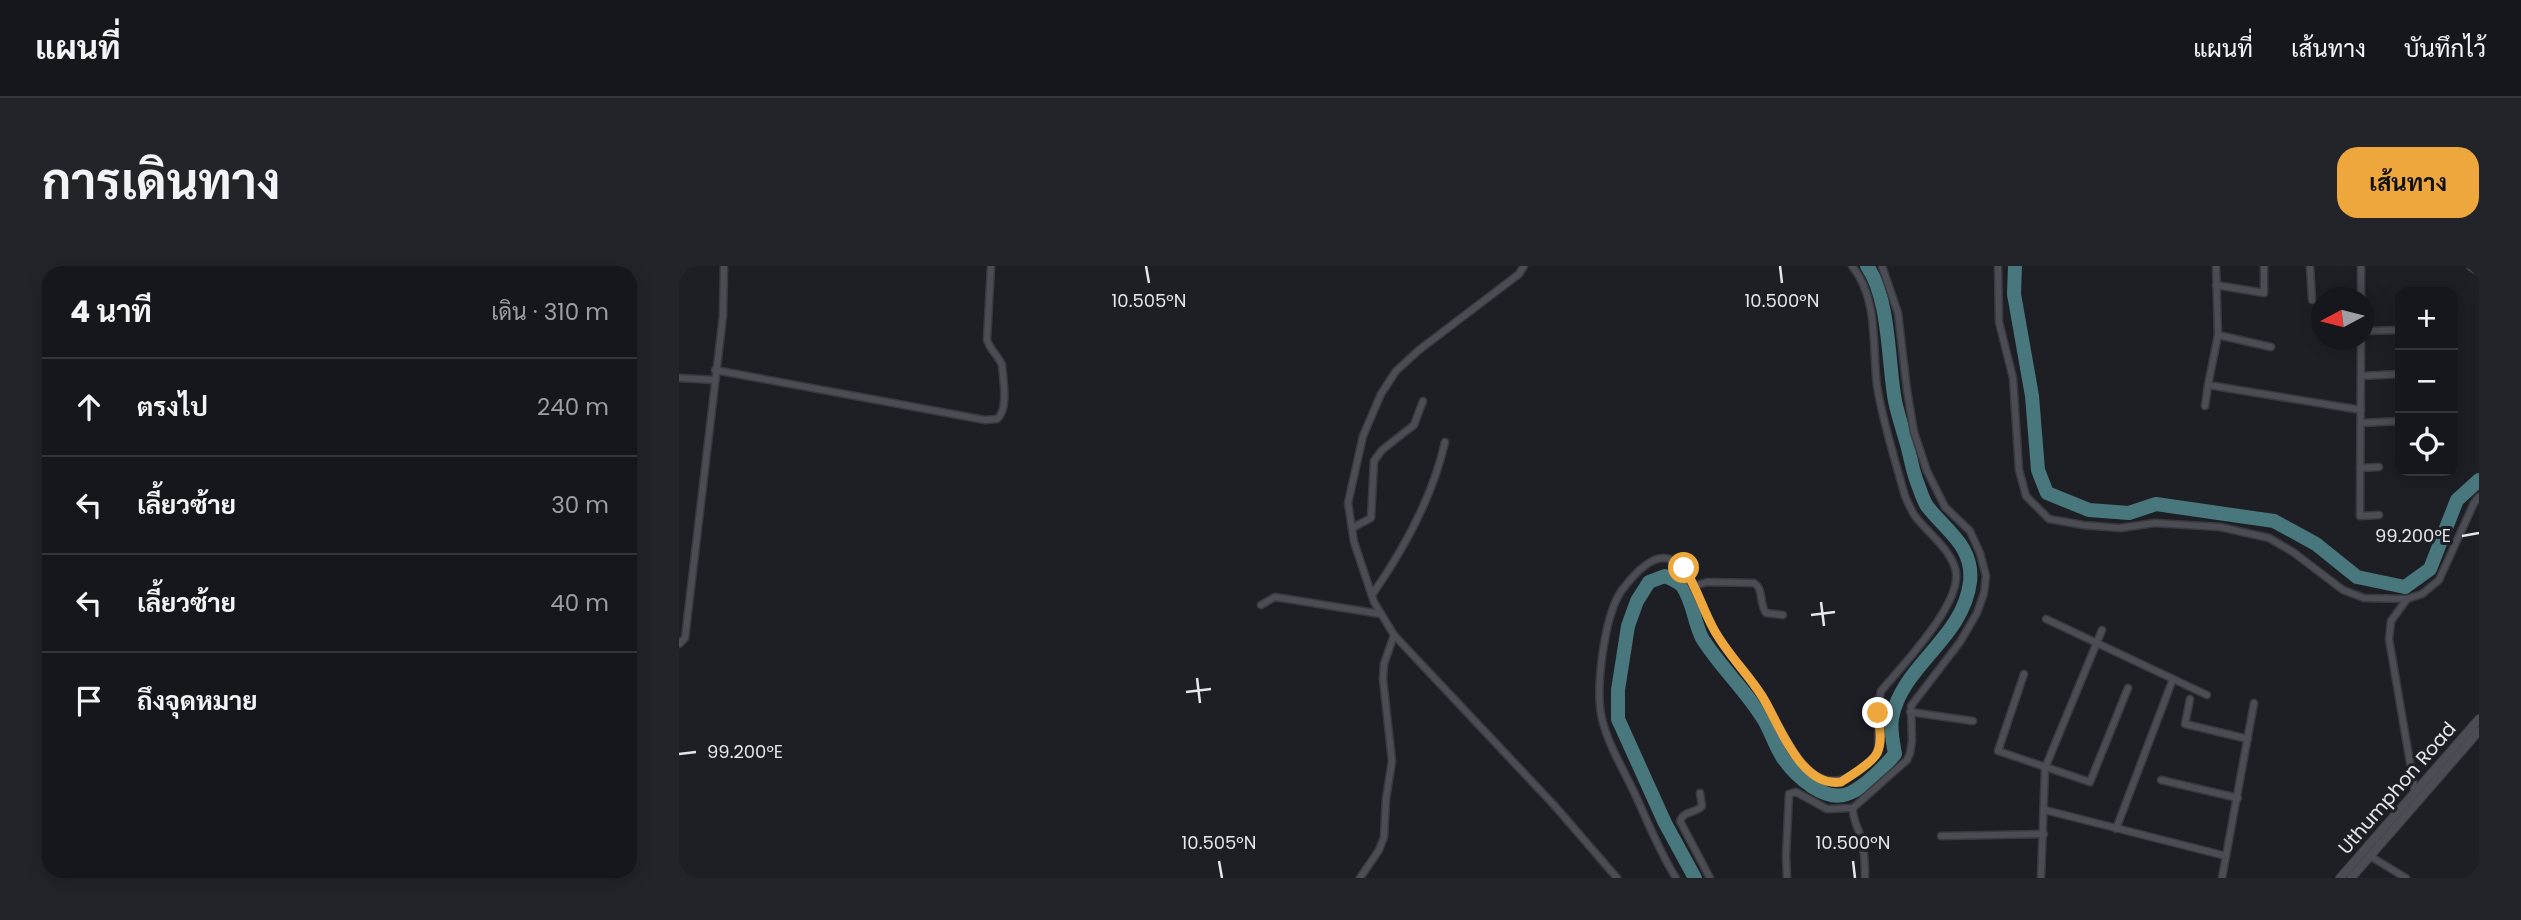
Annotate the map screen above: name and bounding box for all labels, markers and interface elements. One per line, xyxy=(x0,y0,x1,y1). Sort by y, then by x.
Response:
text: แผนที่ xyxy=(35,24,121,71)
text: แผนที่ xyxy=(2193,32,2253,65)
text: เส้นทาง xyxy=(2291,32,2366,65)
text: บันทึกไว้ xyxy=(2404,32,2486,65)
button: เส้นทาง xyxy=(2337,147,2479,218)
text: การเดินทาง xyxy=(42,148,280,216)
north arrow xyxy=(2311,287,2374,350)
map controls xyxy=(2395,287,2458,476)
button: + xyxy=(2395,287,2458,350)
text: 10.505°N xyxy=(1112,288,1186,313)
text: 10.500°N xyxy=(1745,288,1819,313)
text: 4 นาที xyxy=(70,290,152,333)
text: เดิน · 310 m xyxy=(491,296,609,328)
button: − xyxy=(2395,350,2458,413)
icon: ahead xyxy=(70,388,108,426)
text: ตรงไป xyxy=(137,389,208,425)
text: 240 m xyxy=(537,391,609,423)
button: locate xyxy=(2395,413,2458,476)
icon: left xyxy=(70,486,108,524)
text: เลี้ยวซ้าย xyxy=(137,487,236,523)
text: 30 m xyxy=(551,489,609,521)
text: 99.200°E xyxy=(2375,523,2451,548)
route start xyxy=(1668,552,1699,583)
icon: left xyxy=(70,584,108,622)
text: เลี้ยวซ้าย xyxy=(137,585,236,621)
text: 40 m xyxy=(550,587,609,619)
icon: arrive xyxy=(70,682,108,720)
text: ถึงจุดหมาย xyxy=(137,683,258,719)
route end xyxy=(1862,697,1893,728)
street label: Uthumphon Road xyxy=(2332,716,2462,860)
text: 99.200°E xyxy=(707,739,783,764)
text: 10.505°N xyxy=(1182,830,1256,855)
text: 10.500°N xyxy=(1816,830,1890,855)

